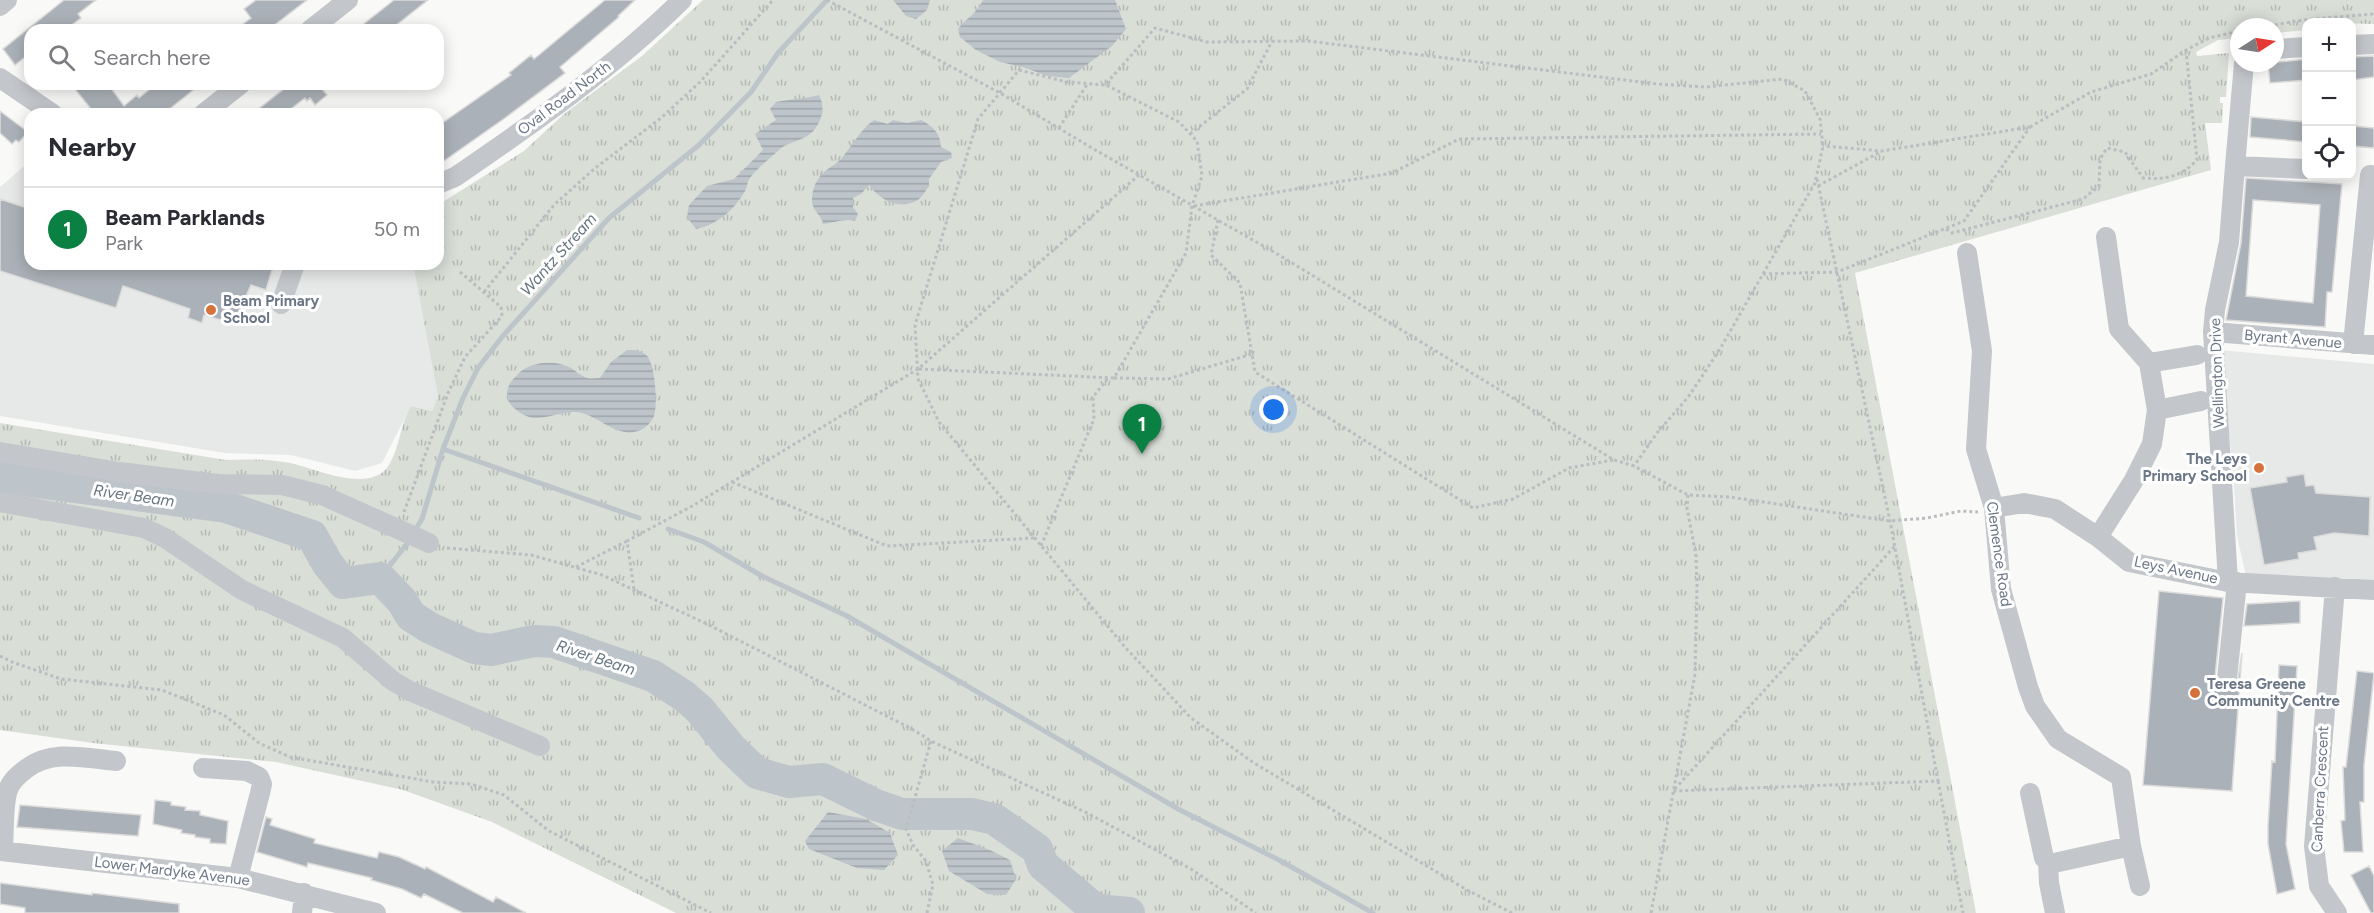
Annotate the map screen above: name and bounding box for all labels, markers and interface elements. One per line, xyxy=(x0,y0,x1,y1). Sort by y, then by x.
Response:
north arrow xyxy=(2230,18,2284,72)
map controls xyxy=(2302,18,2356,180)
button: + xyxy=(2302,18,2356,72)
search box xyxy=(24,24,444,90)
icon: search xyxy=(45,41,78,74)
text: Search here xyxy=(93,44,211,71)
street label: Oval Road North xyxy=(514,57,614,139)
button: − xyxy=(2302,72,2356,126)
button: locate xyxy=(2302,126,2356,180)
text: Nearby xyxy=(48,131,136,163)
text: Beam Parklands xyxy=(105,204,265,231)
water label: Wantz Stream xyxy=(516,209,601,299)
text: 1 xyxy=(63,217,72,241)
text: 50 m xyxy=(374,217,420,241)
text: Park xyxy=(105,231,143,255)
place label: Beam Primary School xyxy=(223,292,320,327)
marker: Beam Primary School xyxy=(204,303,218,317)
street label: Wellington Drive xyxy=(2206,318,2228,428)
street label: Byrant Avenue xyxy=(2243,326,2343,352)
your location xyxy=(1259,395,1288,424)
pin: 1 xyxy=(1122,404,1162,454)
place label: The Leys Primary School xyxy=(2142,450,2247,485)
marker: The Leys Primary School xyxy=(2252,461,2266,475)
water label: River Beam xyxy=(92,480,176,511)
street label: Clemence Road xyxy=(1983,500,2015,608)
street label: Leys Avenue xyxy=(2133,552,2219,588)
water label: River Beam xyxy=(554,636,638,679)
place label: Teresa Greene Community Centre xyxy=(2207,675,2340,710)
marker: Teresa Greene Community Centre xyxy=(2188,686,2202,700)
street label: Canberra Crescent xyxy=(2308,725,2332,853)
street label: Lower Mardyke Avenue xyxy=(93,853,251,889)

